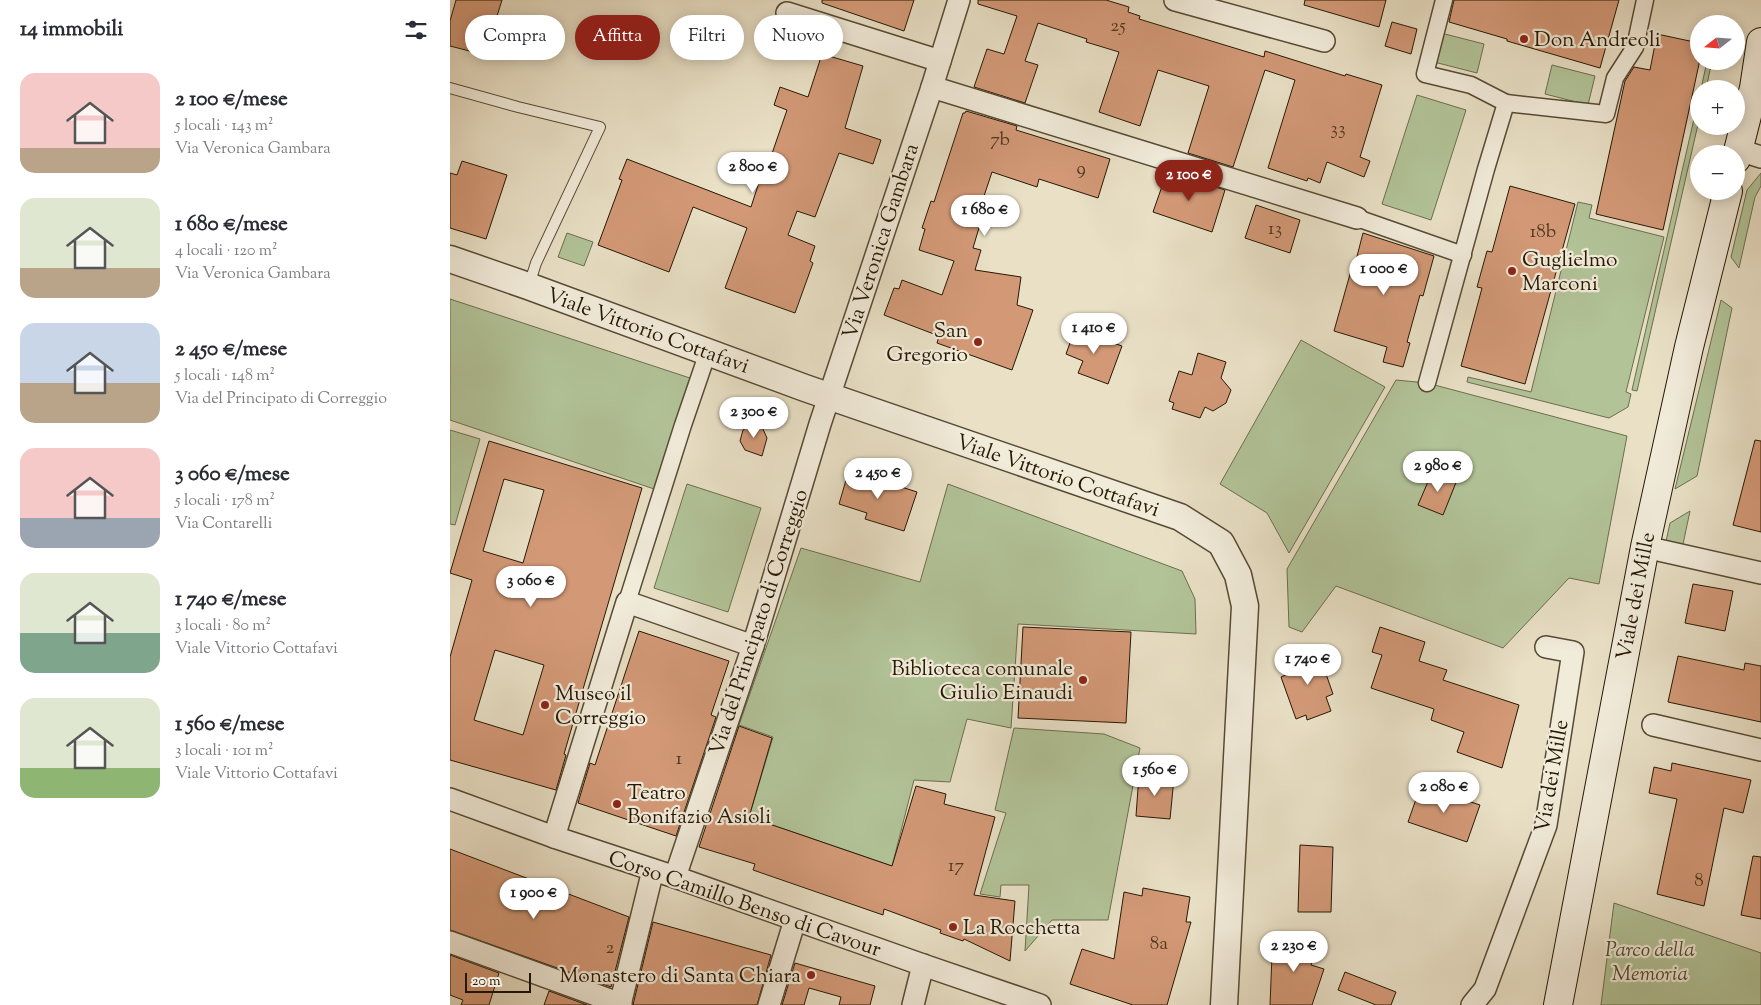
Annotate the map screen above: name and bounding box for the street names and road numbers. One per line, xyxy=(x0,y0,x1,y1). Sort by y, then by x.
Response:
street label: Via Veronica Gambara xyxy=(836,140,928,343)
street label: Viale Vittorio Cottafavi xyxy=(542,281,753,383)
street label: Viale Vittorio Cottafavi xyxy=(951,428,1163,526)
street label: Via del Principato di Correggio xyxy=(703,486,817,760)
street label: Viale dei Mille xyxy=(1610,530,1664,663)
street label: Via dei Mille xyxy=(1528,717,1578,835)
street label: Corso Camillo Benso di Cavour xyxy=(604,844,885,966)

